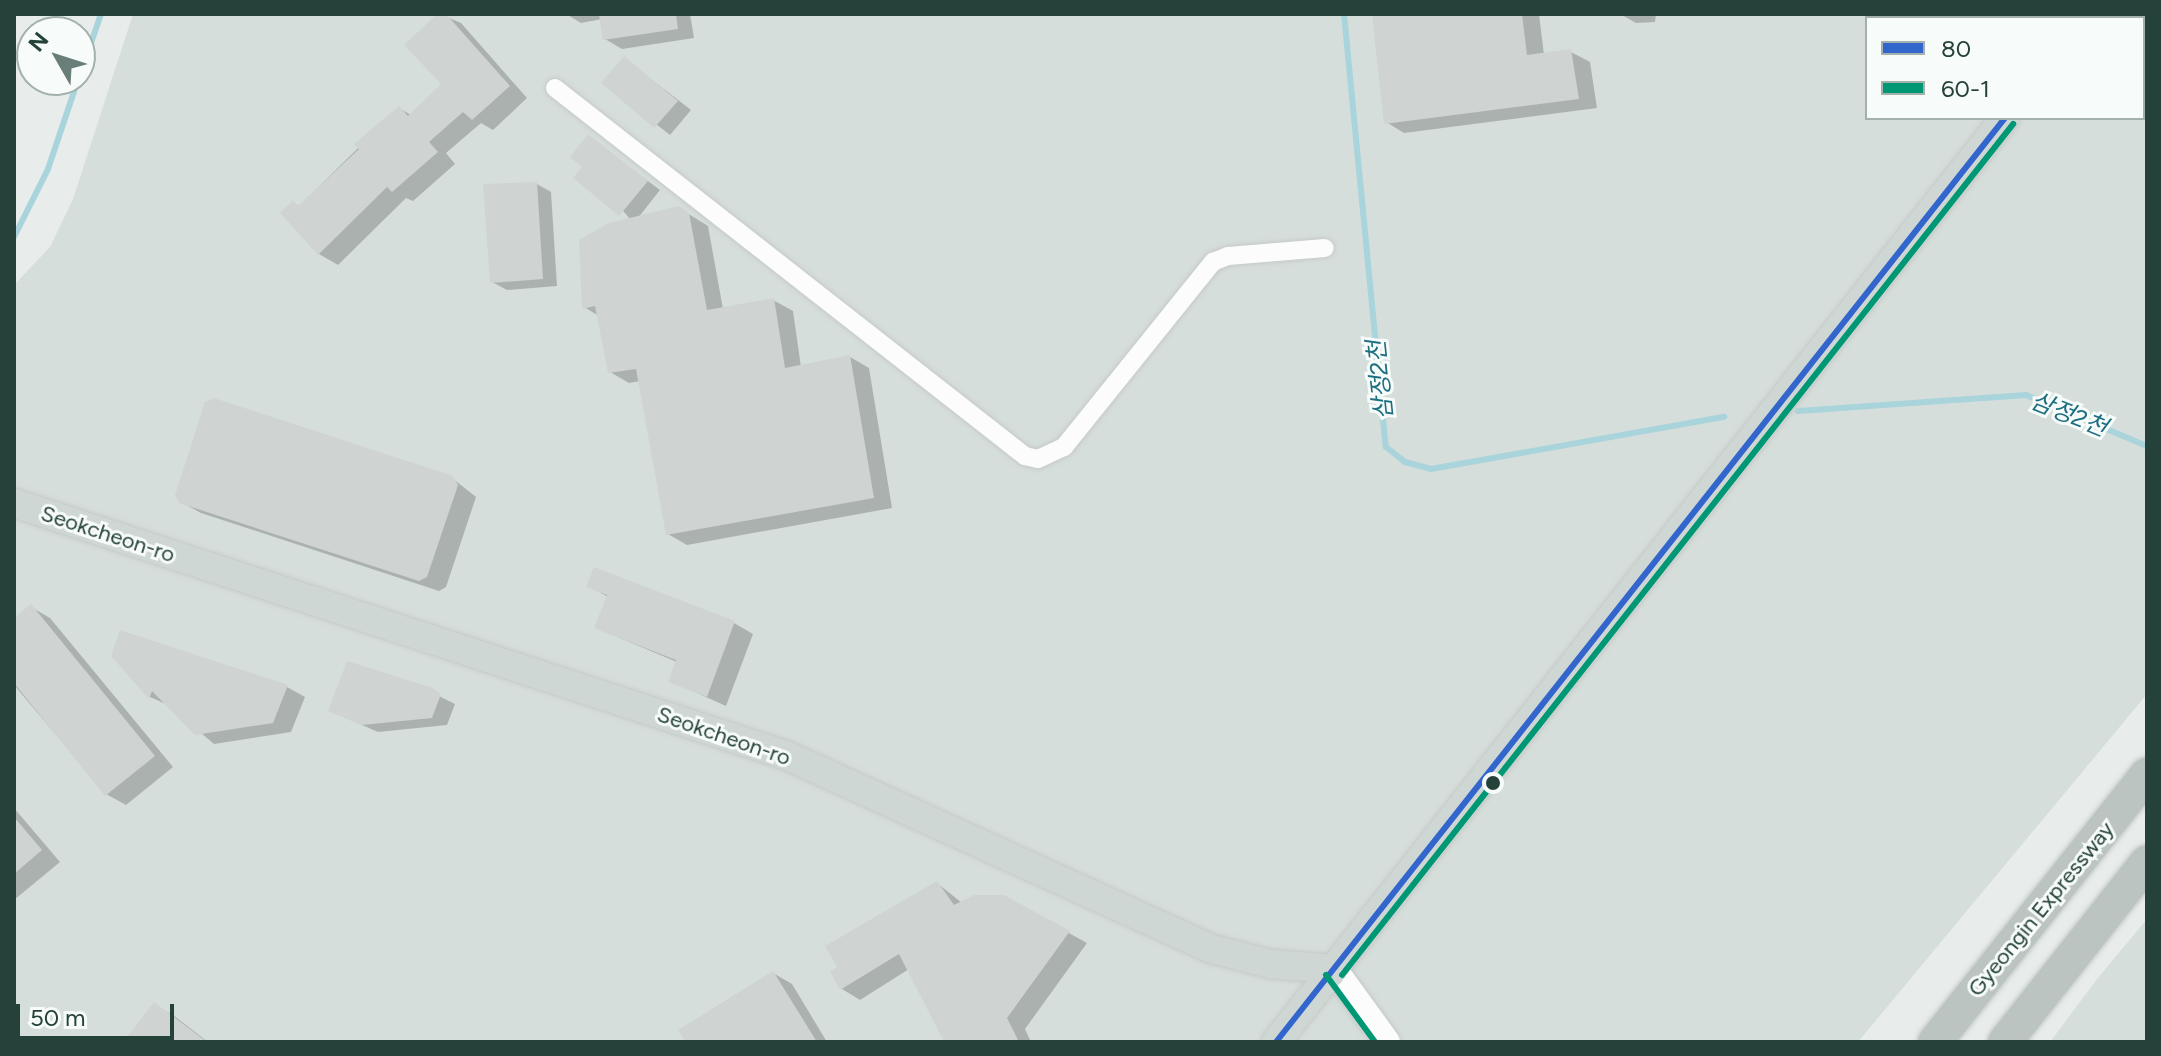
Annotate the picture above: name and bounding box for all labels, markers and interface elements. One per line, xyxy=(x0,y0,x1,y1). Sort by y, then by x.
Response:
north arrow xyxy=(16,16,96,96)
legend xyxy=(1865,16,2145,120)
text: N xyxy=(23,27,54,57)
text: 80 xyxy=(1941,34,1971,63)
text: 60-1 xyxy=(1941,74,1990,103)
water label: 삼정2천 xyxy=(1362,339,1398,421)
water label: 삼정2천 xyxy=(2027,386,2111,442)
street label: Seokcheon-ro xyxy=(38,500,178,568)
street label: Seokcheon-ro xyxy=(654,701,794,771)
unlabelled marker xyxy=(1485,775,1501,791)
street label: Gyeongin Expressway xyxy=(1963,816,2119,1002)
scale bar xyxy=(20,988,178,1038)
text: 50 m xyxy=(30,1003,86,1032)

